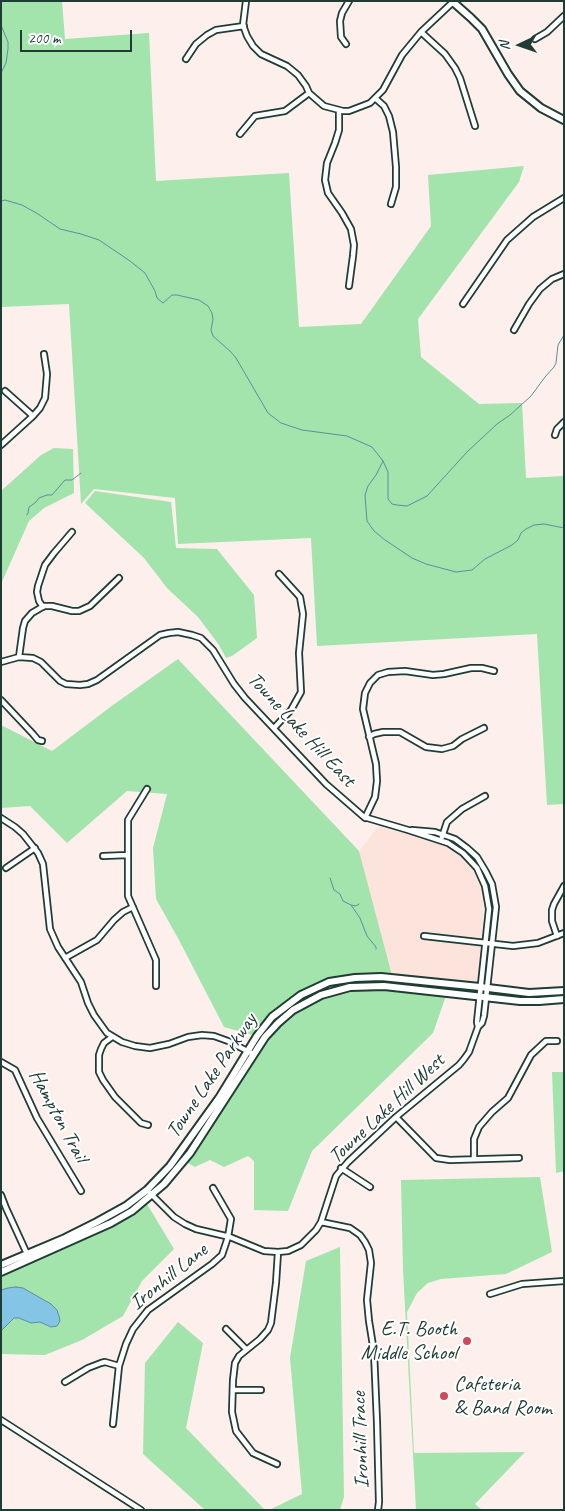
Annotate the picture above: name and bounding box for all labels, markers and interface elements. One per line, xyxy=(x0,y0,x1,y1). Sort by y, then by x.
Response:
scale bar xyxy=(22,20,135,52)
north arrow xyxy=(495,20,545,70)
text: 200 m xyxy=(28,29,60,48)
text: N xyxy=(496,41,513,51)
street label: Towne Lake Hill East xyxy=(242,668,360,792)
street label: Towne Lake Parkway xyxy=(161,1009,263,1143)
street label: Towne Lake Hill West xyxy=(324,1049,450,1169)
street label: Hampton Trail xyxy=(23,1065,93,1167)
street label: Ironhill Lane xyxy=(125,1238,213,1316)
place label: E.T. Booth Middle School xyxy=(361,1316,457,1366)
marker: E.T. Booth Middle School xyxy=(461,1335,473,1347)
place label: Cafeteria & Band Room xyxy=(454,1371,551,1421)
marker: Cafeteria & Band Room xyxy=(438,1390,450,1402)
street label: Ironhill Trace xyxy=(347,1391,375,1489)

